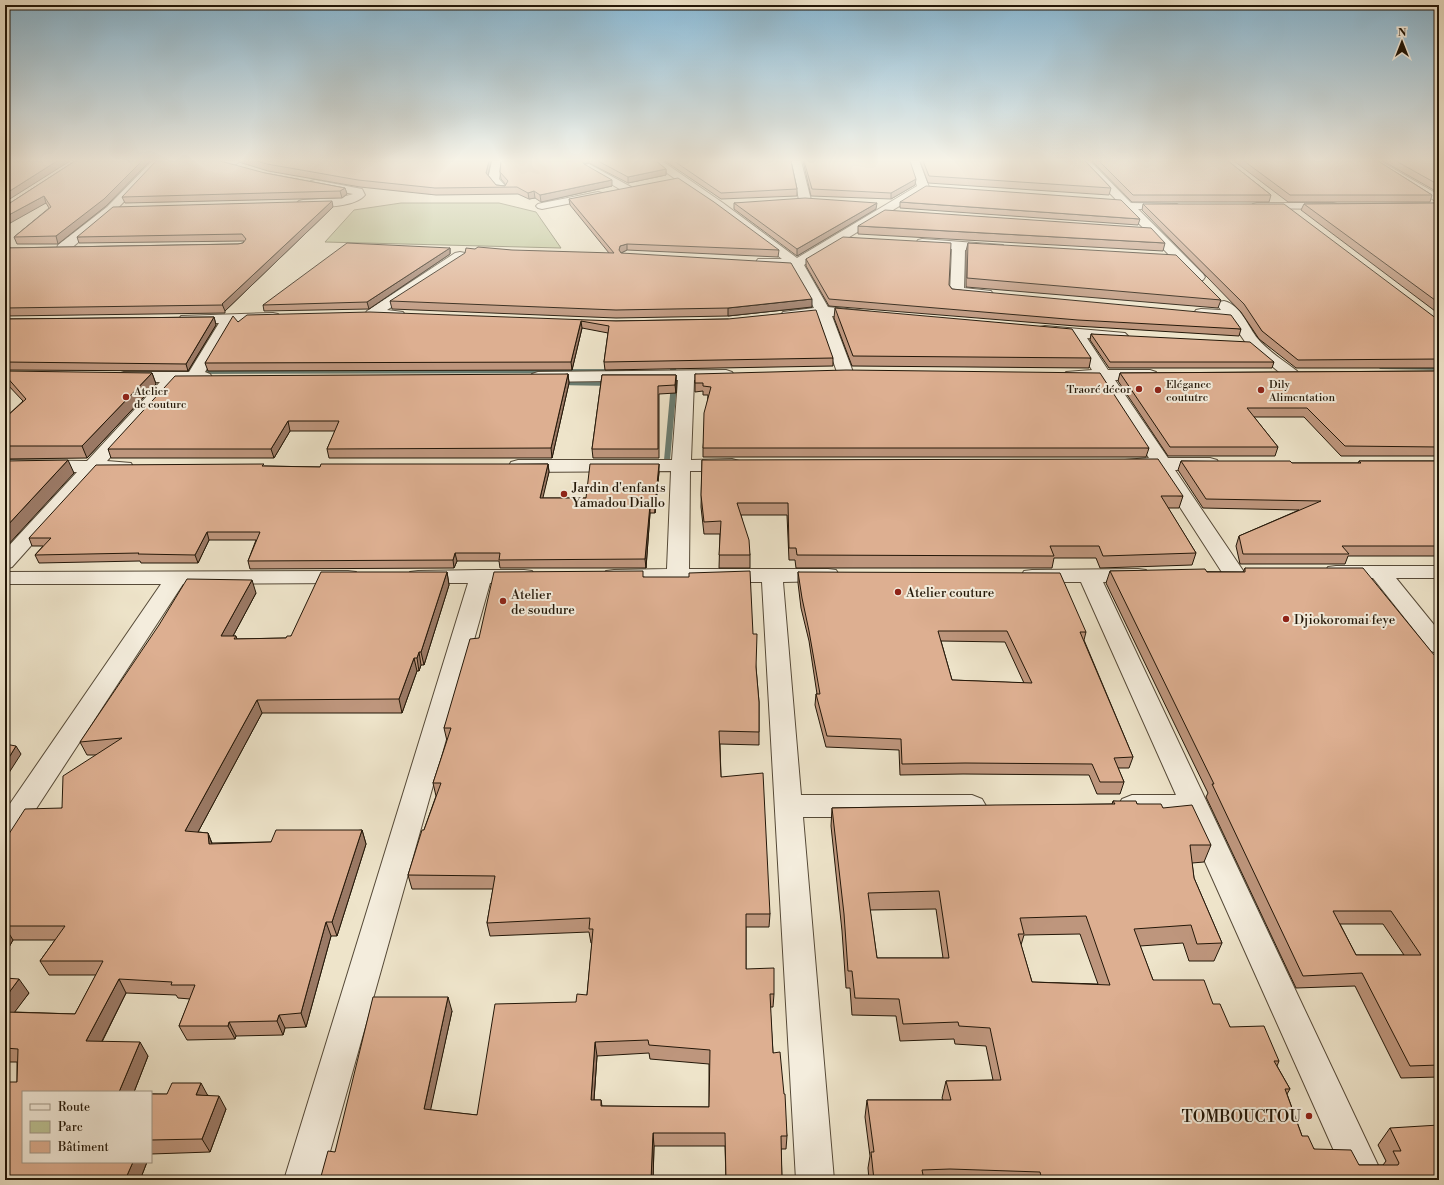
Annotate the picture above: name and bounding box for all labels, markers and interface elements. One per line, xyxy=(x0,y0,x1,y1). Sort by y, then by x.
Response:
north arrow xyxy=(1382,22,1422,62)
text: N xyxy=(1398,26,1407,40)
place label: Elégance coututre xyxy=(1166,378,1212,405)
place label: Dily Alimentation xyxy=(1268,378,1336,405)
place label: Traoré décor xyxy=(1066,383,1131,397)
marker: Traoré décor xyxy=(1134,384,1144,394)
place label: Atelier de couture xyxy=(133,385,187,412)
marker: Elégance coututre xyxy=(1153,385,1163,395)
marker: Dily Alimentation xyxy=(1256,385,1266,395)
marker: Atelier de couture xyxy=(121,392,131,402)
place label: Jardin d'enfants Yamadou Diallo xyxy=(571,480,666,511)
marker: Jardin d'enfants Yamadou Diallo xyxy=(559,489,569,499)
place label: Atelier couture xyxy=(905,585,995,601)
place label: Atelier de soudure xyxy=(510,587,575,618)
marker: Atelier couture xyxy=(893,587,903,597)
marker: Atelier de soudure xyxy=(498,596,508,606)
place label: Djiokoromai feye xyxy=(1294,612,1396,628)
marker: Djiokoromai feye xyxy=(1281,614,1291,624)
legend xyxy=(22,1091,152,1163)
text: Route xyxy=(58,1100,90,1115)
place label: TOMBOUCTOU xyxy=(1181,1107,1301,1127)
marker: TOMBOUCTOU xyxy=(1304,1111,1314,1121)
text: Parc xyxy=(58,1120,83,1135)
text: Bâtiment xyxy=(57,1140,109,1155)

